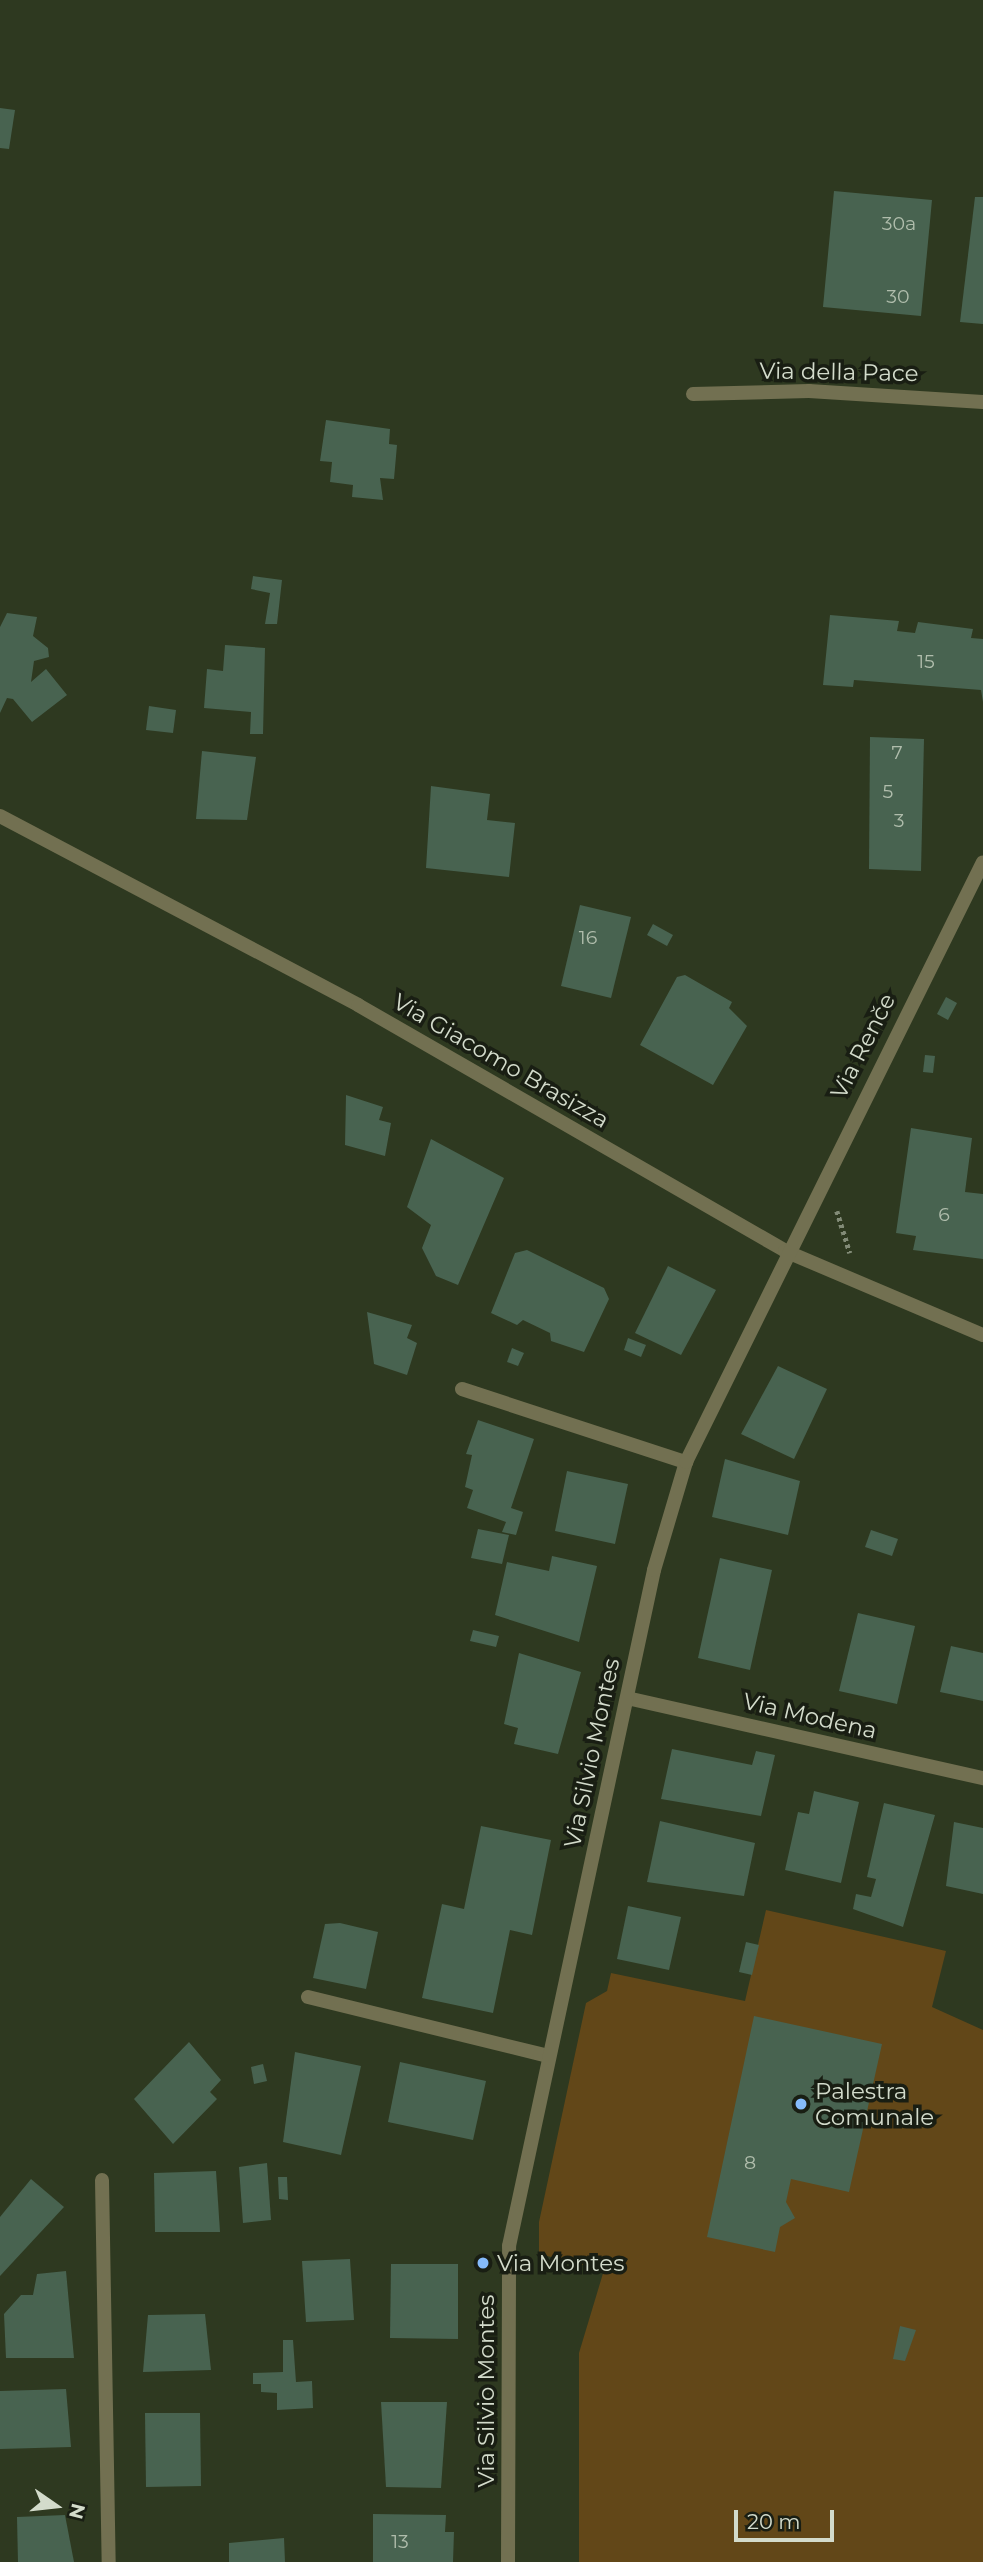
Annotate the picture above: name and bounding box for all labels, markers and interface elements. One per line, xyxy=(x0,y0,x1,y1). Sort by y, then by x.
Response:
house number: 30a xyxy=(882,213,916,235)
house number: 30 xyxy=(886,286,910,308)
street label: Via della Pace xyxy=(759,357,919,387)
house number: 15 xyxy=(917,651,935,673)
house number: 7 xyxy=(891,742,903,764)
house number: 5 xyxy=(883,781,893,803)
house number: 3 xyxy=(894,810,904,832)
house number: 16 xyxy=(579,927,597,949)
street label: Via Giacomo Brasizza xyxy=(388,988,614,1134)
street label: Via Renče xyxy=(825,989,901,1103)
house number: 6 xyxy=(938,1204,950,1226)
street label: Via Silvio Montes xyxy=(558,1656,626,1850)
street label: Via Modena xyxy=(740,1687,880,1745)
place label: Palestra Comunale xyxy=(815,2077,934,2131)
marker: Palestra Comunale xyxy=(793,2096,809,2112)
house number: 8 xyxy=(744,2152,756,2174)
place label: Via Montes xyxy=(497,2249,624,2277)
marker: Via Montes xyxy=(475,2255,491,2271)
street label: Via Silvio Montes xyxy=(472,2294,500,2488)
north arrow xyxy=(21,2471,91,2541)
scale bar xyxy=(738,2496,838,2540)
text: N xyxy=(64,2501,90,2521)
text: 20 m xyxy=(747,2509,801,2534)
house number: 13 xyxy=(391,2531,409,2553)

